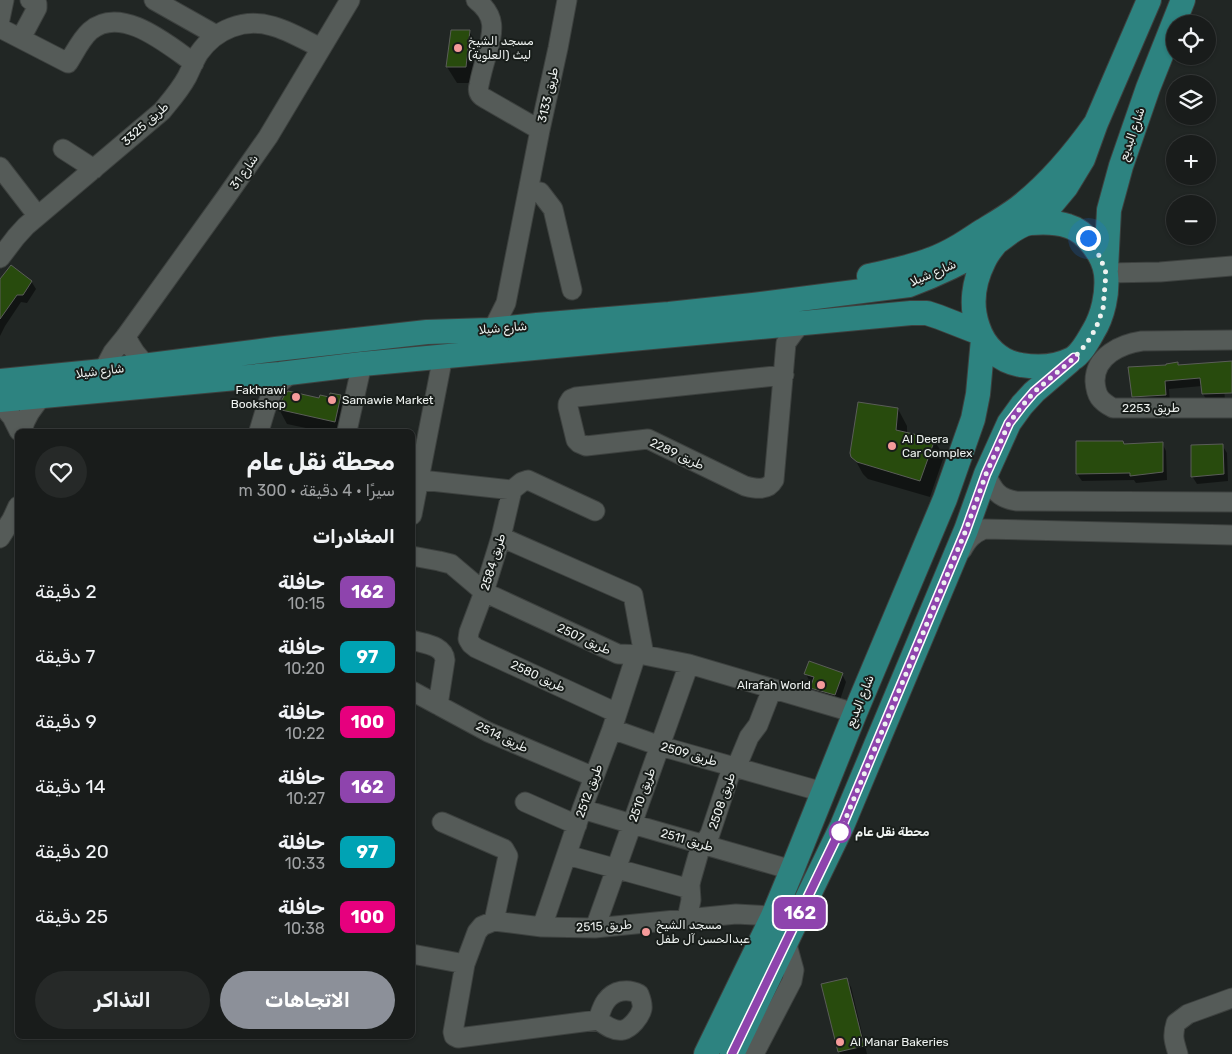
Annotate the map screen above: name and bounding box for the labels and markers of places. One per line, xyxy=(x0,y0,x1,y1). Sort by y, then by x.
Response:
place label: مسجد الشيخ ليث (العلوية) xyxy=(468,34,534,63)
marker: مسجد الشيخ ليث (العلوية) xyxy=(452,42,464,54)
place label: Fakhrawi Bookshop xyxy=(231,383,286,411)
marker: Fakhrawi Bookshop xyxy=(290,391,302,403)
place label: Samawie Market xyxy=(342,393,434,407)
marker: Samawie Market xyxy=(326,394,338,406)
place label: Al Deera Car Complex xyxy=(902,432,973,460)
marker: Al Deera Car Complex xyxy=(886,440,898,452)
place label: Alrafah World xyxy=(737,678,811,692)
marker: Alrafah World xyxy=(815,679,827,691)
marker: محطة نقل عام xyxy=(829,821,851,843)
place label: محطة نقل عام xyxy=(855,825,929,841)
place label: مسجد الشيخ عبدالحسن آل طفل xyxy=(656,918,750,946)
marker: مسجد الشيخ عبدالحسن آل طفل xyxy=(640,926,652,938)
place label: Al Manar Bakeries xyxy=(850,1035,949,1049)
marker: Al Manar Bakeries xyxy=(834,1036,846,1048)

